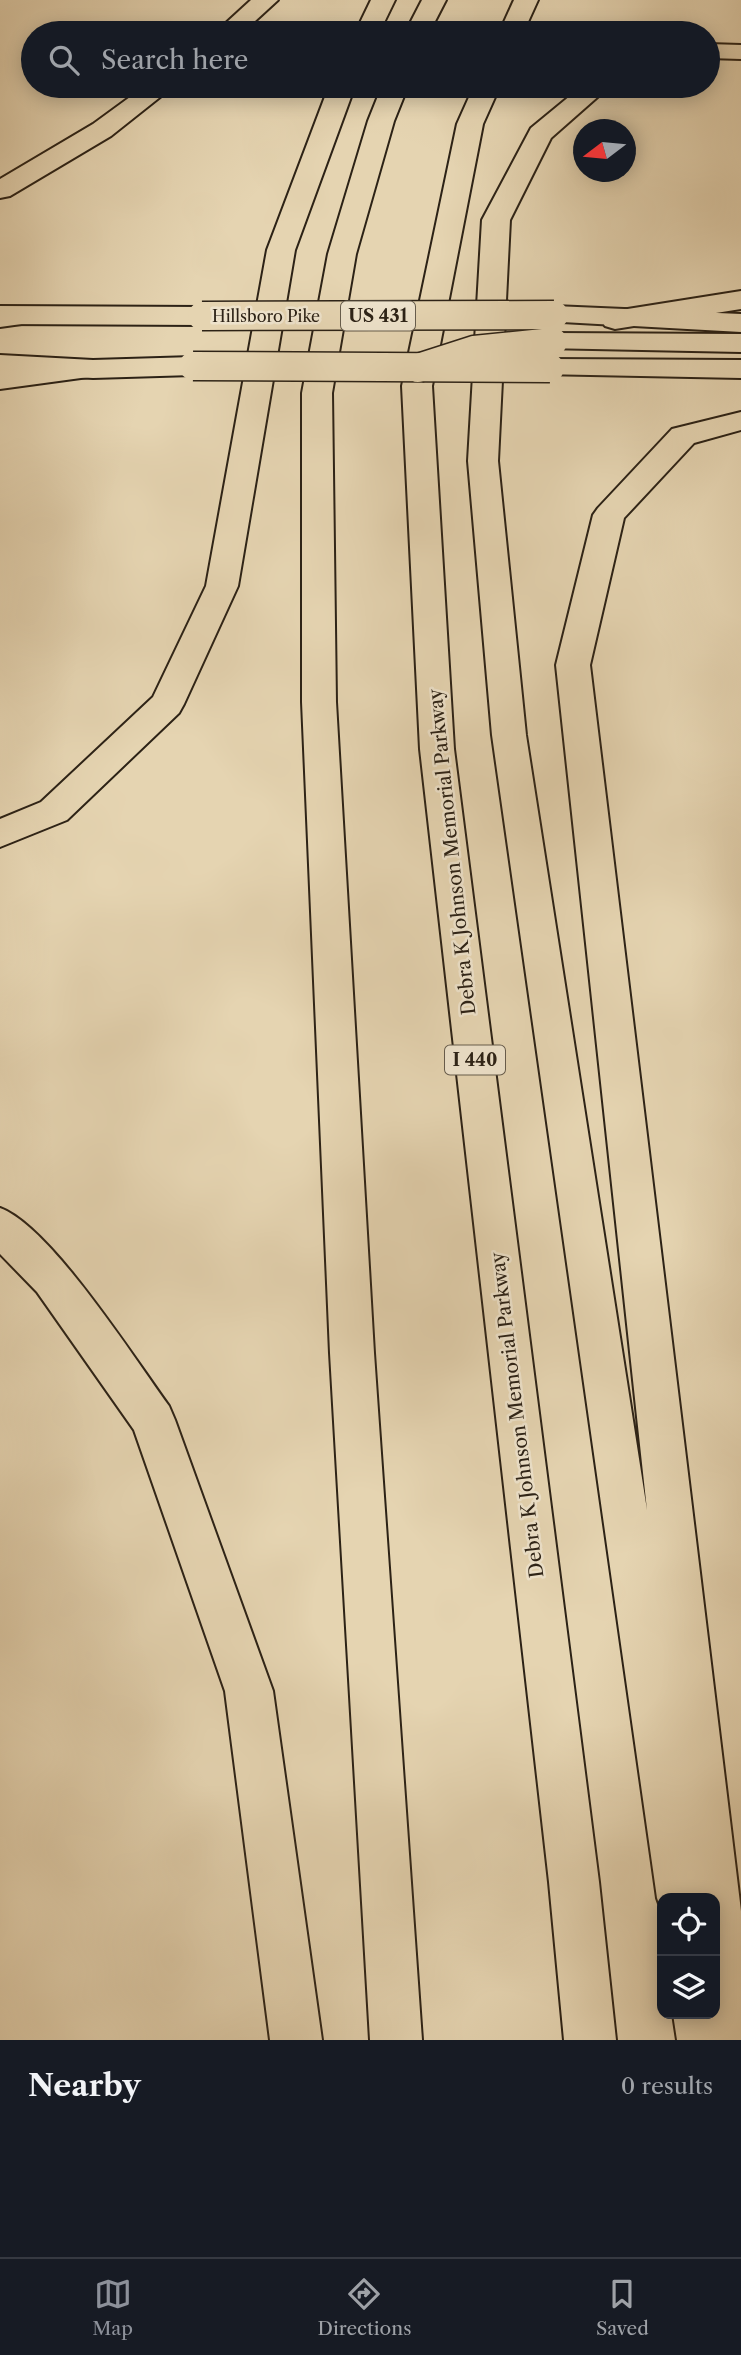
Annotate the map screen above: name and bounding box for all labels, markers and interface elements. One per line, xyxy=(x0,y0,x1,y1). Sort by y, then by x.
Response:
search box xyxy=(21,21,720,98)
icon: search xyxy=(45,41,83,79)
text: Search here xyxy=(101,44,248,76)
north arrow xyxy=(573,119,636,182)
road number: US 431 xyxy=(341,302,415,330)
street label: Hillsboro Pike xyxy=(212,306,320,326)
street label: Debra K Johnson Memorial Parkway xyxy=(423,687,481,1016)
road number: I 440 xyxy=(445,1045,505,1074)
street label: Debra K Johnson Memorial Parkway xyxy=(486,1250,548,1579)
map controls xyxy=(657,1893,720,2019)
button: locate xyxy=(657,1893,720,1956)
button: layers xyxy=(657,1956,720,2019)
text: Nearby xyxy=(28,2067,141,2104)
text: 0 results xyxy=(621,2072,713,2100)
tab: Map xyxy=(92,2275,133,2340)
tab: Directions xyxy=(318,2275,411,2340)
tab: Saved xyxy=(596,2275,649,2340)

